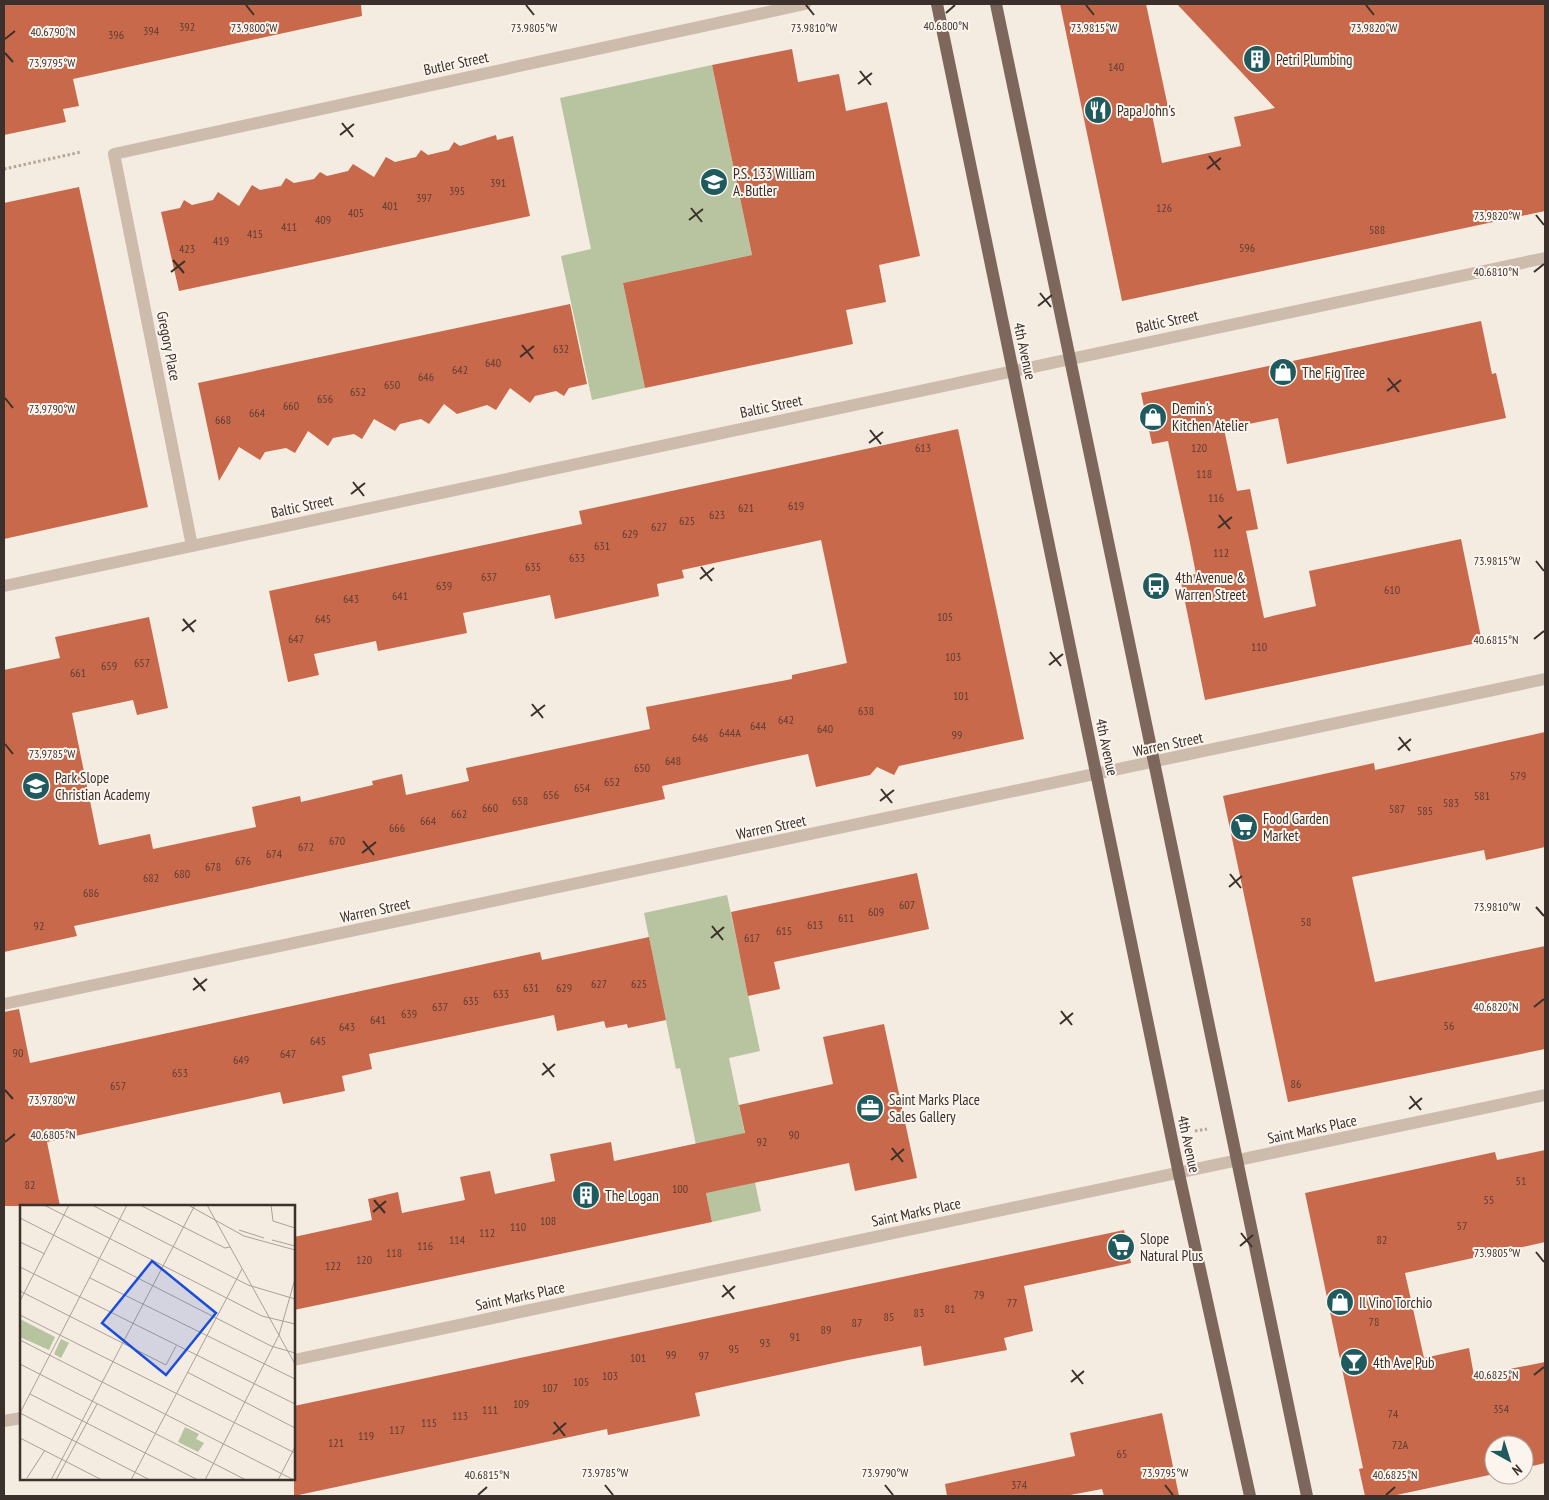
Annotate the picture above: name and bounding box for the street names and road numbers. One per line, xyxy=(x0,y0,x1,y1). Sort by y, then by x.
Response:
street label: Butler Street xyxy=(422,47,490,79)
street label: Baltic Street xyxy=(1134,305,1200,337)
street label: Gregory Place xyxy=(153,310,185,382)
street label: 4th Avenue xyxy=(1010,321,1040,381)
street label: Baltic Street xyxy=(738,390,804,422)
street label: Baltic Street xyxy=(269,490,335,522)
street label: 4th Avenue xyxy=(1092,717,1122,777)
street label: Warren Street xyxy=(1131,727,1205,761)
street label: Warren Street xyxy=(734,810,808,844)
street label: Warren Street xyxy=(338,893,412,927)
street label: Saint Marks Place xyxy=(1266,1110,1358,1148)
street label: 4th Avenue xyxy=(1174,1114,1204,1174)
street label: Saint Marks Place xyxy=(870,1193,962,1231)
street label: Saint Marks Place xyxy=(474,1277,566,1315)

